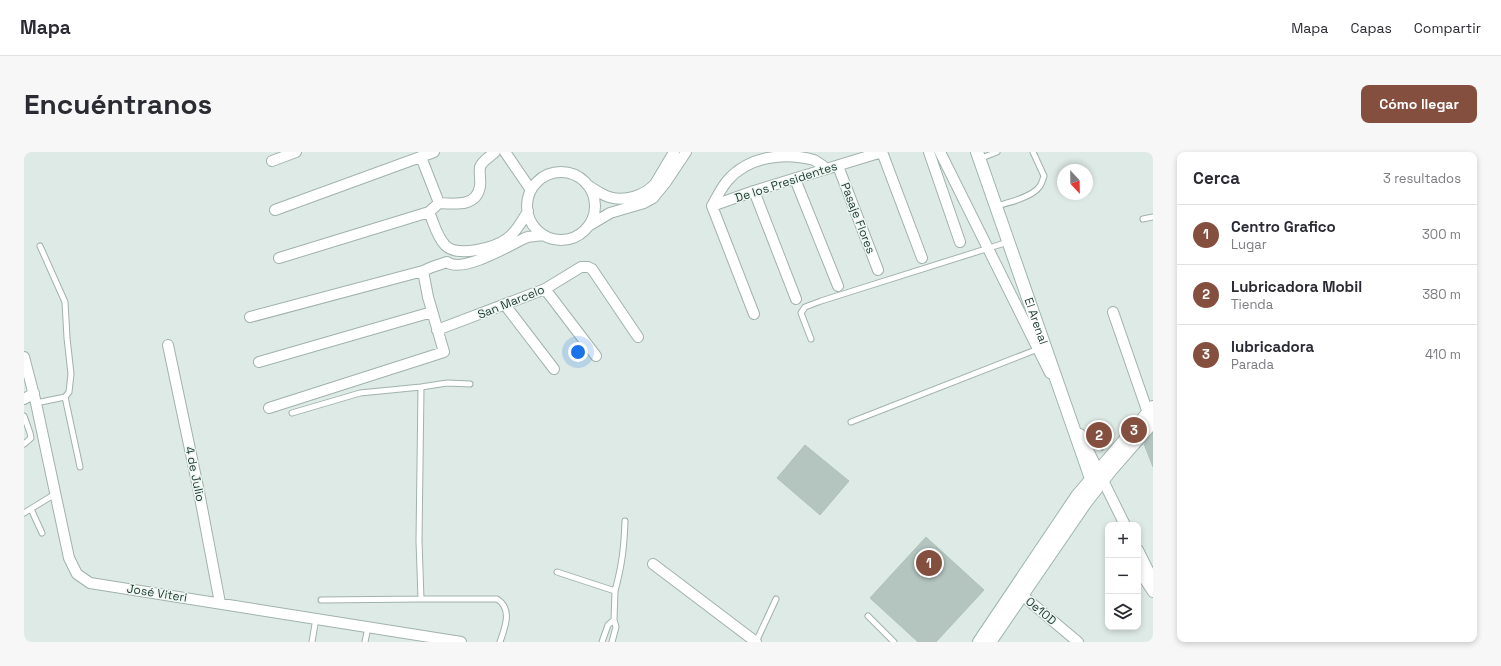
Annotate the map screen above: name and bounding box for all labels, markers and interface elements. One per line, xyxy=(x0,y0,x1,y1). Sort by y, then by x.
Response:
text: Mapa xyxy=(20,15,71,40)
text: Mapa xyxy=(1291,19,1328,37)
text: Capas xyxy=(1350,19,1392,37)
text: Compartir xyxy=(1414,19,1481,37)
button: Cómo llegar xyxy=(1361,85,1477,123)
text: Encuéntranos xyxy=(24,86,212,122)
street label: De los Presidentes xyxy=(733,158,839,206)
north arrow xyxy=(1057,164,1093,200)
text: Cerca xyxy=(1193,167,1240,189)
text: 3 resultados xyxy=(1383,170,1461,187)
street label: Pasaje Flores xyxy=(837,180,879,256)
text: Centro Grafico xyxy=(1231,217,1336,236)
text: 1 xyxy=(1203,226,1209,243)
text: 300 m xyxy=(1422,226,1461,243)
text: Lugar xyxy=(1231,236,1267,253)
text: Lubricadora Mobil xyxy=(1231,277,1362,296)
street label: San Marcelo xyxy=(475,281,547,323)
text: 2 xyxy=(1202,286,1210,303)
text: 380 m xyxy=(1422,286,1461,303)
street label: El Arenal xyxy=(1020,295,1052,347)
text: Tienda xyxy=(1231,296,1273,313)
text: lubricadora xyxy=(1231,337,1314,356)
your location xyxy=(568,342,588,362)
text: 3 xyxy=(1202,346,1210,363)
text: 410 m xyxy=(1425,346,1461,363)
text: Parada xyxy=(1231,356,1274,373)
pin: 3 xyxy=(1121,415,1147,445)
pin: 2 xyxy=(1086,420,1112,450)
street label: 4 de Julio xyxy=(181,445,209,503)
map controls xyxy=(1105,522,1141,630)
button: + xyxy=(1105,522,1141,558)
pin: 1 xyxy=(916,548,942,578)
button: − xyxy=(1105,558,1141,594)
street label: José Viteri xyxy=(126,580,188,606)
street label: Oe10D xyxy=(1022,593,1060,629)
button: layers xyxy=(1105,594,1141,630)

